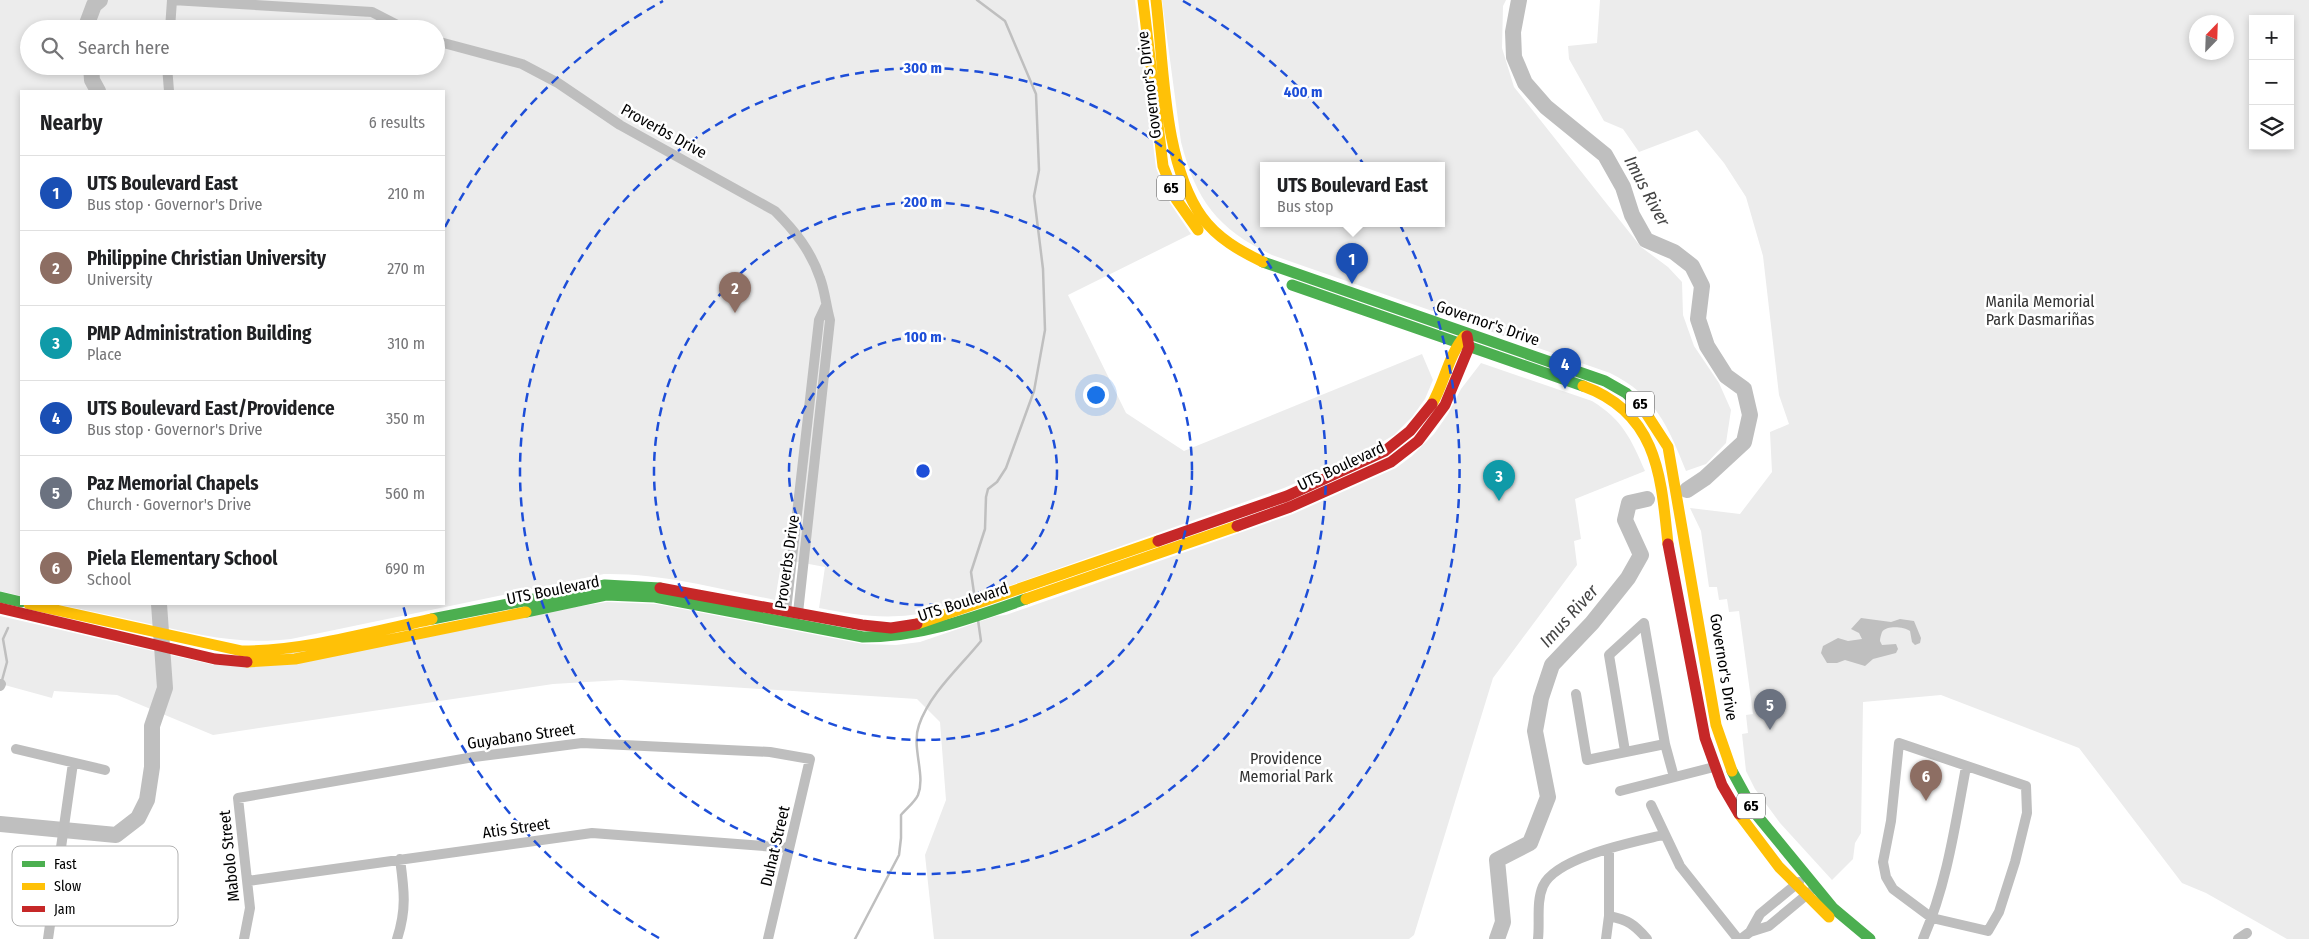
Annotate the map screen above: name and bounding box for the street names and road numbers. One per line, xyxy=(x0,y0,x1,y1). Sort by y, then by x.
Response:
street label: Governor's Drive xyxy=(1133,30,1165,140)
street label: Proverbs Drive xyxy=(618,100,710,162)
road number: 65 xyxy=(1157,176,1185,200)
street label: Governor's Drive xyxy=(1434,296,1542,350)
road number: 65 xyxy=(1626,392,1654,416)
street label: UTS Boulevard xyxy=(1294,437,1388,495)
street label: Proverbs Drive xyxy=(771,514,803,610)
street label: UTS Boulevard xyxy=(505,572,601,608)
street label: UTS Boulevard xyxy=(915,578,1011,626)
street label: Governor's Drive xyxy=(1706,612,1742,722)
street label: Guyabano Street xyxy=(466,719,577,753)
road number: 65 xyxy=(1737,794,1765,818)
street label: Duhat Street xyxy=(756,803,794,888)
street label: Mabolo Street xyxy=(215,809,243,903)
street label: Atis Street xyxy=(481,814,552,842)

